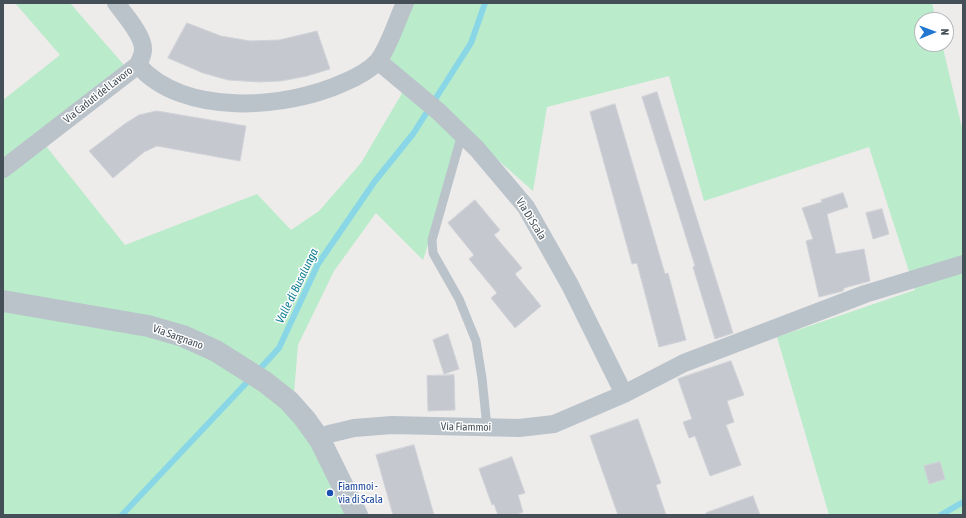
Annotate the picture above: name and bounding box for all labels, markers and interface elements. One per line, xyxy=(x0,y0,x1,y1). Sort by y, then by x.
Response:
north arrow xyxy=(914,12,954,52)
text: N xyxy=(939,28,951,35)
street label: Via Caduti del Lavoro xyxy=(61,64,135,126)
street label: Via Di Scala xyxy=(513,196,549,242)
water label: Valle di Busalunga xyxy=(273,246,321,326)
street label: Via Sargnano xyxy=(151,322,205,352)
street label: Via Fiammoi xyxy=(441,420,491,434)
place label: Fiammoi - via di Scala xyxy=(338,480,383,506)
marker: Fiammoi - via di Scala xyxy=(325,488,335,498)

